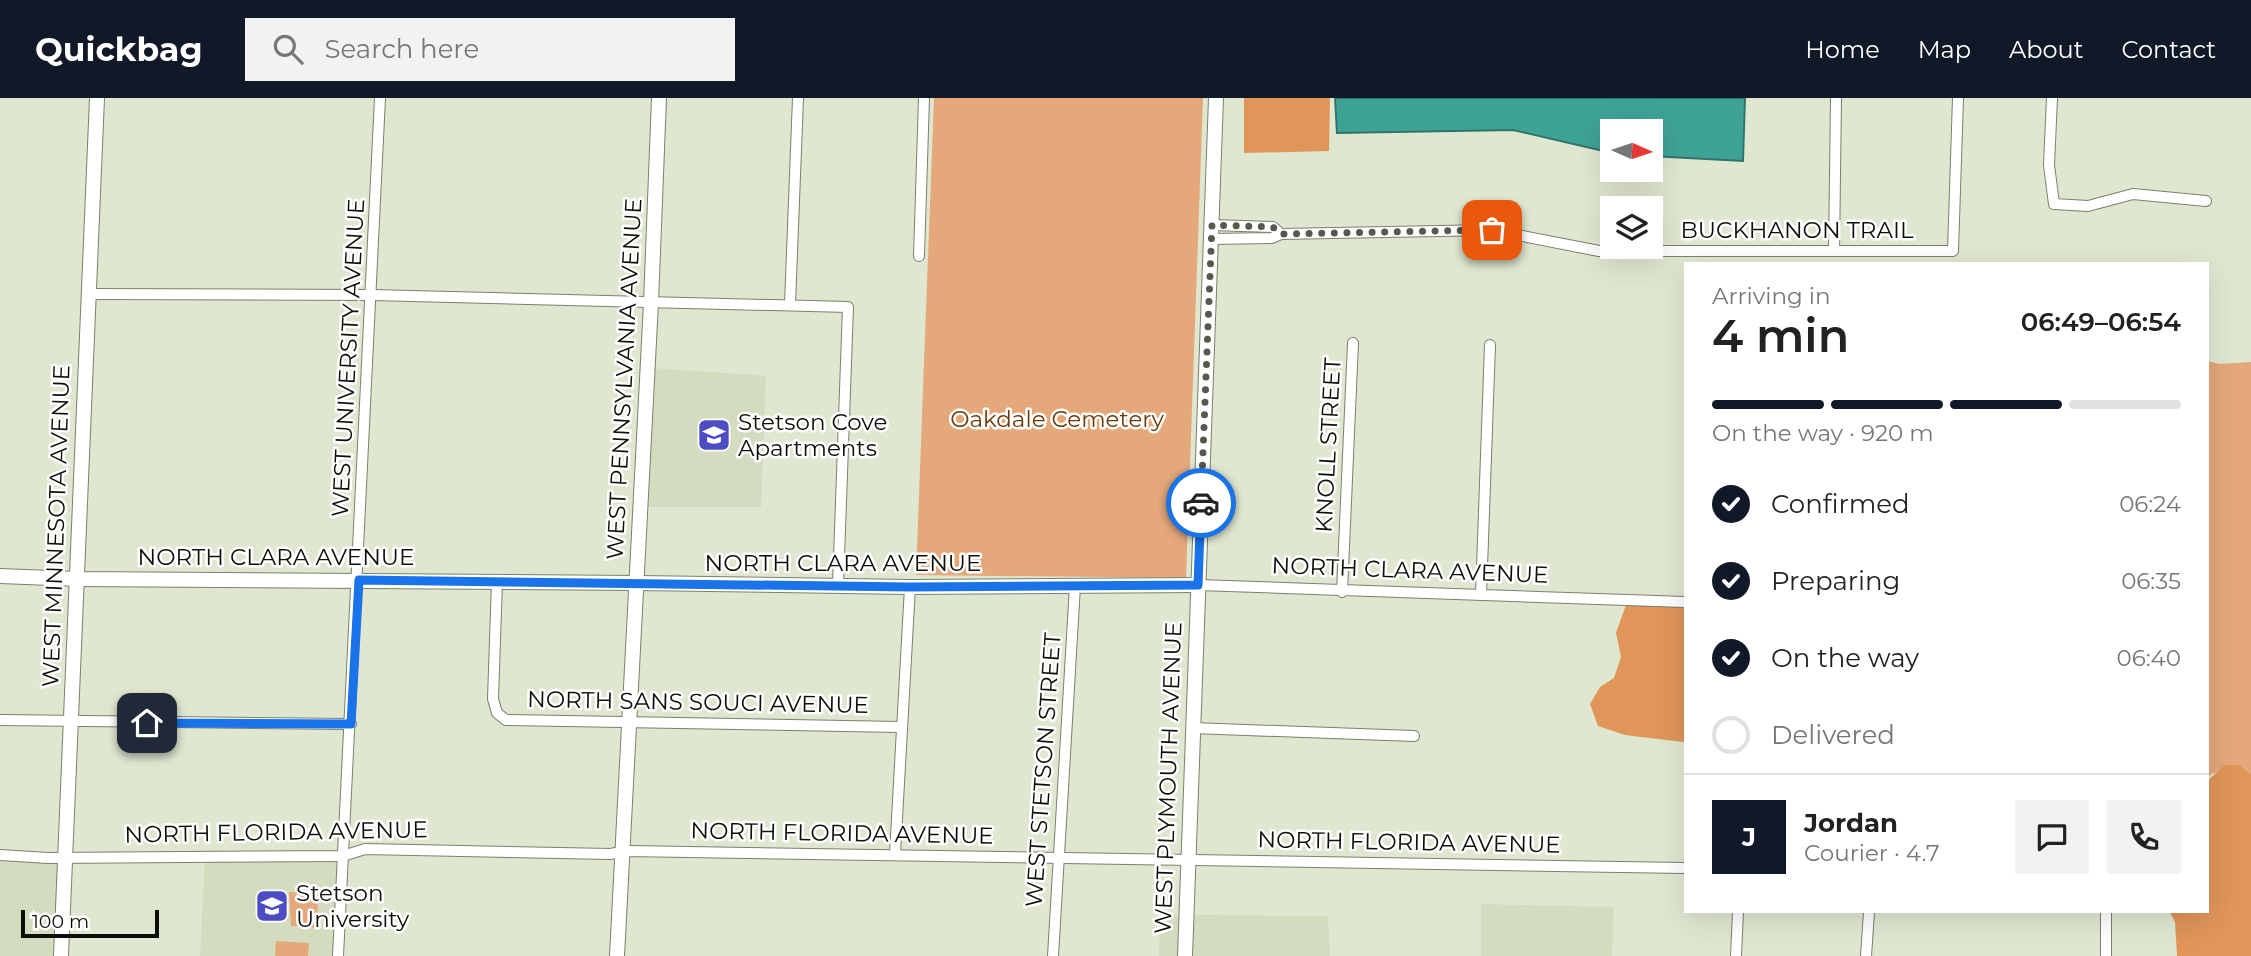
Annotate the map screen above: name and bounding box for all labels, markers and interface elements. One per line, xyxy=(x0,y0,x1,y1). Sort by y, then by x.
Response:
search box xyxy=(245,18,735,81)
text: Quickbag xyxy=(35,29,203,69)
icon: search xyxy=(269,30,307,68)
text: Search here xyxy=(325,33,479,65)
text: Home xyxy=(1805,35,1880,64)
text: Map xyxy=(1918,35,1971,64)
text: About xyxy=(2009,35,2083,64)
text: Contact xyxy=(2121,35,2216,64)
north arrow xyxy=(1600,119,1662,182)
map controls xyxy=(1600,119,1663,259)
button: layers xyxy=(1600,196,1663,259)
street label: WEST PENNSYLVANIA AVENUE xyxy=(601,197,647,561)
street label: WEST UNIVERSITY AVENUE xyxy=(326,198,370,518)
pin xyxy=(1462,200,1522,260)
icon: bag xyxy=(1473,211,1511,249)
street label: BUCKHANON TRAIL xyxy=(1681,216,1914,244)
text: Arriving in xyxy=(1712,282,1831,310)
text: 06:49–06:54 xyxy=(2021,306,2181,338)
text: 4 min xyxy=(1712,307,1849,364)
street label: KNOLL STREET xyxy=(1309,356,1347,533)
street label: WEST MINNESOTA AVENUE xyxy=(36,364,76,688)
park label: Oakdale Cemetery xyxy=(950,405,1164,433)
place label: Stetson Cove Apartments xyxy=(738,408,887,462)
school or university icon: Stetson Cove Apartments xyxy=(695,416,733,454)
text: On the way · 920 m xyxy=(1712,419,1934,447)
courier xyxy=(1166,468,1236,538)
icon: car xyxy=(1182,484,1220,522)
icon: check xyxy=(1712,485,1750,523)
text: Confirmed xyxy=(1771,488,1910,520)
text: 06:24 xyxy=(2119,490,2181,518)
street label: NORTH CLARA AVENUE xyxy=(138,543,414,571)
street label: NORTH CLARA AVENUE xyxy=(705,549,981,577)
street label: NORTH CLARA AVENUE xyxy=(1271,551,1549,589)
icon: check xyxy=(1712,562,1750,600)
text: Preparing xyxy=(1771,565,1900,597)
text: 06:35 xyxy=(2121,567,2181,595)
street label: WEST PLYMOUTH AVENUE xyxy=(1149,621,1187,935)
street label: WEST STETSON STREET xyxy=(1019,631,1067,908)
icon: check xyxy=(1712,639,1750,677)
text: On the way xyxy=(1771,642,1919,674)
text: 06:40 xyxy=(2116,644,2181,672)
street label: NORTH SANS SOUCI AVENUE xyxy=(527,685,869,719)
pin xyxy=(117,693,177,753)
icon: home xyxy=(128,704,166,742)
text: Delivered xyxy=(1771,719,1895,751)
button: chat xyxy=(2015,800,2089,874)
button: phone xyxy=(2107,800,2181,874)
text: Jordan xyxy=(1804,807,1898,839)
street label: NORTH FLORIDA AVENUE xyxy=(124,815,428,849)
street label: NORTH FLORIDA AVENUE xyxy=(690,816,994,850)
text: J xyxy=(1742,821,1756,853)
street label: NORTH FLORIDA AVENUE xyxy=(1257,825,1561,859)
text: Courier · 4.7 xyxy=(1804,839,1940,867)
place label: Stetson University xyxy=(296,879,410,933)
school or university icon: Stetson University xyxy=(253,887,291,925)
scale bar xyxy=(21,907,159,939)
text: 100 m xyxy=(32,910,89,933)

